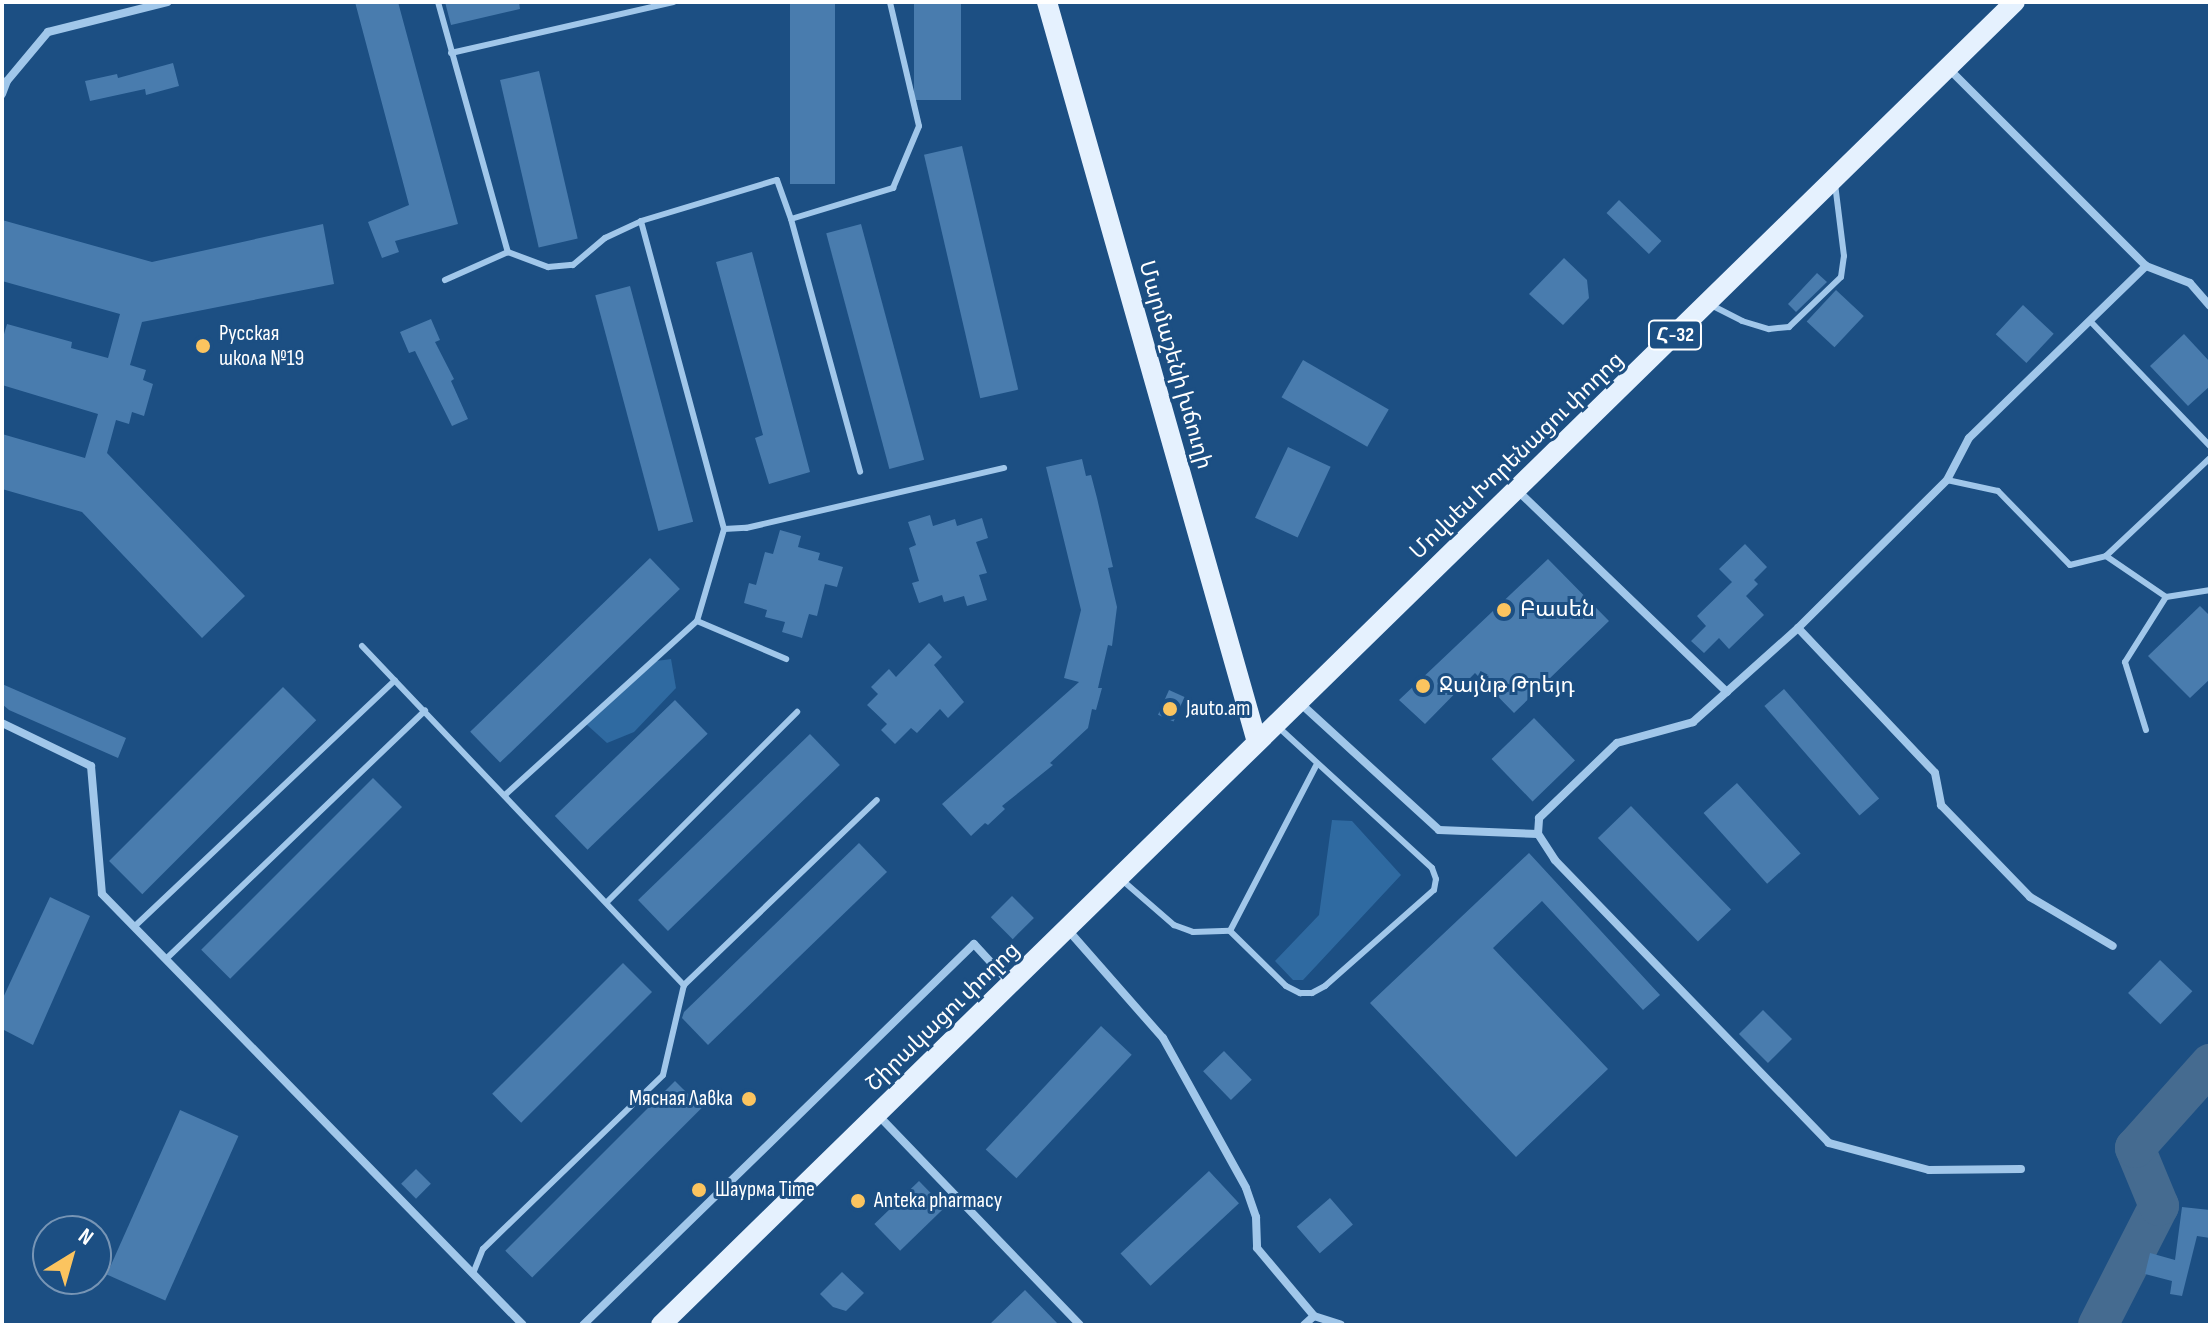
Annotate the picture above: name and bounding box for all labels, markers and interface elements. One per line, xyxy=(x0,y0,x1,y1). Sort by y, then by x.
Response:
street label: Մարմաշենի խճուղի xyxy=(1133,258,1217,472)
road number: Հ-32 xyxy=(1647,319,1703,351)
place label: Русская школа №19 xyxy=(219,320,304,372)
marker: Русская школа №19 xyxy=(194,337,212,355)
street label: Մովսես Խորենացու փողոց xyxy=(1405,347,1629,565)
place label: Բասեն xyxy=(1520,597,1595,623)
marker: Բասեն xyxy=(1495,601,1513,619)
place label: Ջայնթ Թրեյդ xyxy=(1439,673,1575,699)
marker: Ջայնթ Թրեյդ xyxy=(1414,677,1432,695)
place label: Jauto.am xyxy=(1186,696,1250,722)
marker: Jauto.am xyxy=(1161,700,1179,718)
street label: Շիրակացու փողոց xyxy=(861,937,1025,1097)
place label: Мясная Лавка xyxy=(629,1086,733,1112)
marker: Мясная Лавка xyxy=(740,1090,758,1108)
place label: Шаурма Time xyxy=(715,1177,815,1203)
marker: Шаурма Time xyxy=(690,1181,708,1199)
place label: Anteka pharmacy xyxy=(874,1188,1002,1214)
marker: Anteka pharmacy xyxy=(849,1192,867,1210)
north arrow xyxy=(32,1215,112,1295)
text: N xyxy=(73,1223,98,1251)

